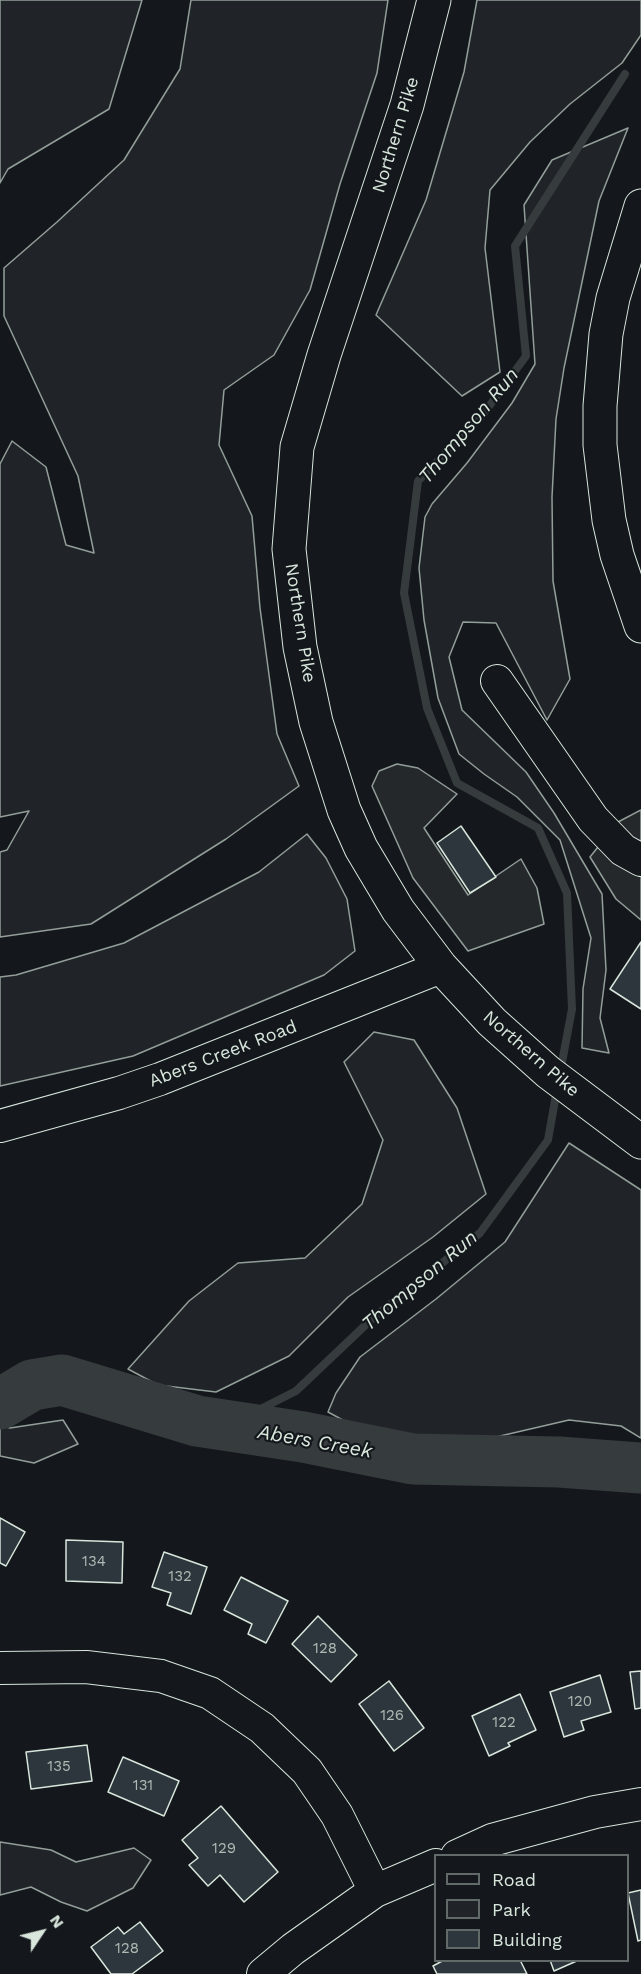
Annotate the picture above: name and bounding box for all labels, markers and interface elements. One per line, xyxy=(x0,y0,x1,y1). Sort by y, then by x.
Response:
street label: Northern Pike xyxy=(368,74,424,196)
water label: Thompson Run xyxy=(414,363,524,489)
street label: Northern Pike xyxy=(280,562,320,684)
street label: Northern Pike xyxy=(478,1006,584,1102)
street label: Abers Creek Road xyxy=(146,1016,300,1092)
water label: Thompson Run xyxy=(357,1226,483,1336)
water label: Abers Creek xyxy=(256,1420,374,1464)
house number: 134 xyxy=(82,1553,106,1571)
house number: 132 xyxy=(168,1568,192,1586)
house number: 128 xyxy=(313,1640,337,1658)
house number: 120 xyxy=(568,1693,592,1711)
house number: 126 xyxy=(380,1707,404,1725)
house number: 122 xyxy=(492,1714,516,1732)
house number: 135 xyxy=(47,1758,71,1776)
house number: 131 xyxy=(133,1777,153,1795)
house number: 129 xyxy=(212,1840,236,1858)
legend xyxy=(434,1854,629,1962)
text: Road xyxy=(492,1869,536,1890)
text: Park xyxy=(492,1899,531,1920)
north arrow xyxy=(12,1902,72,1962)
text: N xyxy=(46,1911,68,1932)
text: Building xyxy=(492,1929,562,1950)
house number: 128 xyxy=(115,1940,139,1958)

